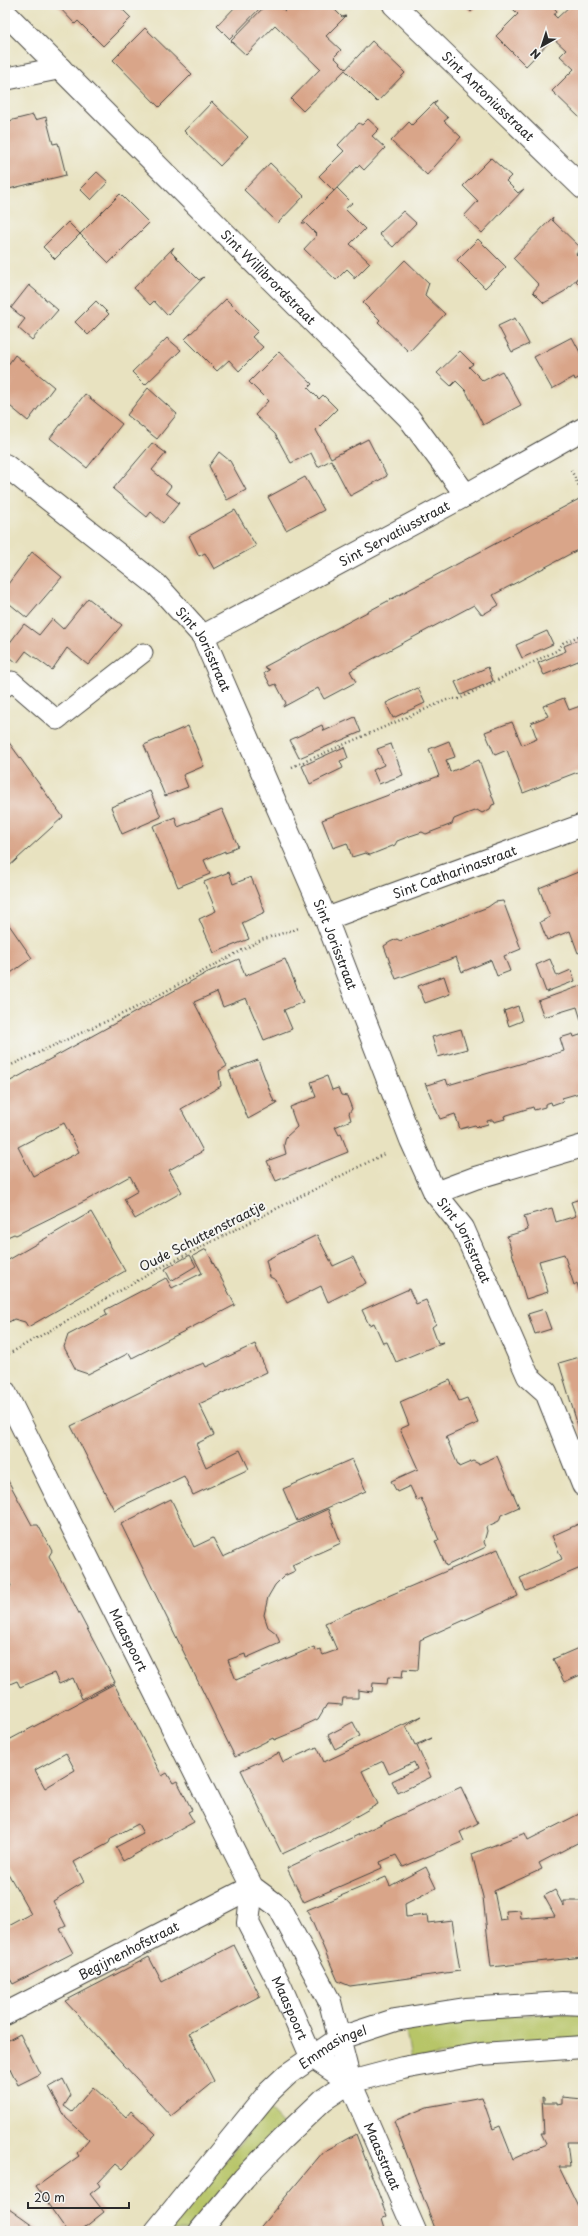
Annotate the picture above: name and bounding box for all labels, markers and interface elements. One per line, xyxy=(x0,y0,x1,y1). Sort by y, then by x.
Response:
north arrow xyxy=(522,26,562,66)
text: N xyxy=(526,45,544,64)
street label: Sint Antoniusstraat xyxy=(438,47,539,145)
street label: Sint Willibrordstraat xyxy=(217,225,321,329)
street label: Sint Servatiusstraat xyxy=(335,496,453,570)
street label: Sint Jorisstraat xyxy=(172,602,236,694)
street label: Sint Catharinastraat xyxy=(390,840,519,903)
street label: Sint Jorisstraat xyxy=(309,896,362,992)
street label: Sint Jorisstraat xyxy=(433,1193,496,1286)
street label: Oude Schuttenstraatje xyxy=(135,1195,268,1276)
street label: Maaspoort xyxy=(105,1605,153,1674)
street label: Begijnenhofstraat xyxy=(75,1916,182,1984)
street label: Maaspoort xyxy=(268,1972,313,2043)
street label: Emmasingel xyxy=(294,2020,369,2073)
street label: Maasstraat xyxy=(360,2119,406,2193)
scale bar xyxy=(28,2184,129,2210)
text: 20 m xyxy=(34,2188,65,2206)

